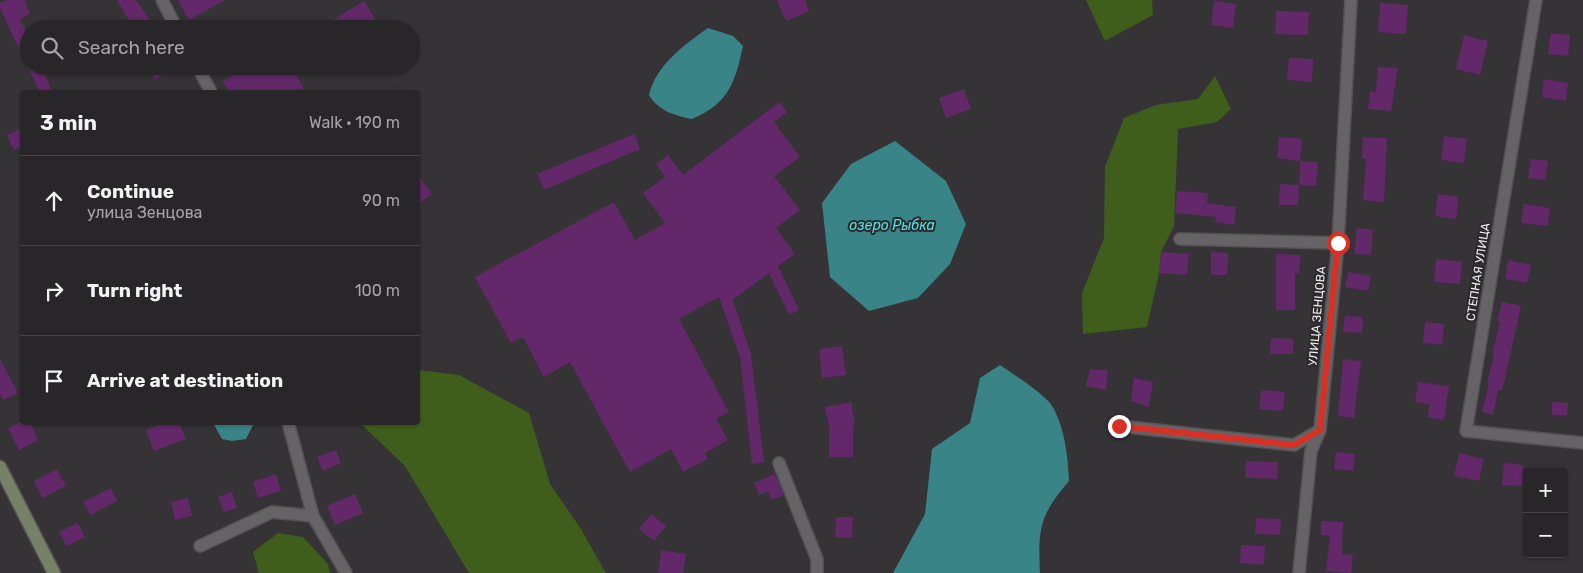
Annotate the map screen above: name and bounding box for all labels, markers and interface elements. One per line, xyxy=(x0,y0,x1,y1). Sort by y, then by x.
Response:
search box xyxy=(20,20,420,75)
icon: search xyxy=(38,34,66,62)
text: Search here xyxy=(78,36,185,59)
text: 3 min xyxy=(40,110,97,135)
text: Walk · 190 m xyxy=(309,113,400,132)
text: Continue xyxy=(87,180,174,203)
icon: ahead xyxy=(40,187,68,215)
text: 90 m xyxy=(362,191,400,210)
text: улица Зенцова xyxy=(87,203,202,222)
water label: озеро Рыбка xyxy=(849,217,935,234)
street label: СТЕПНАЯ УЛИЦА xyxy=(1463,222,1493,322)
route start xyxy=(1327,232,1350,255)
street label: УЛИЦА ЗЕНЦОВА xyxy=(1306,266,1328,366)
icon: right xyxy=(40,277,68,305)
text: Turn right xyxy=(87,279,182,302)
text: 100 m xyxy=(355,281,400,300)
icon: arrive xyxy=(40,367,68,395)
text: Arrive at destination xyxy=(87,369,283,392)
route end xyxy=(1108,415,1131,438)
map controls xyxy=(1523,468,1568,558)
button: + xyxy=(1523,468,1568,513)
button: − xyxy=(1523,513,1568,558)

